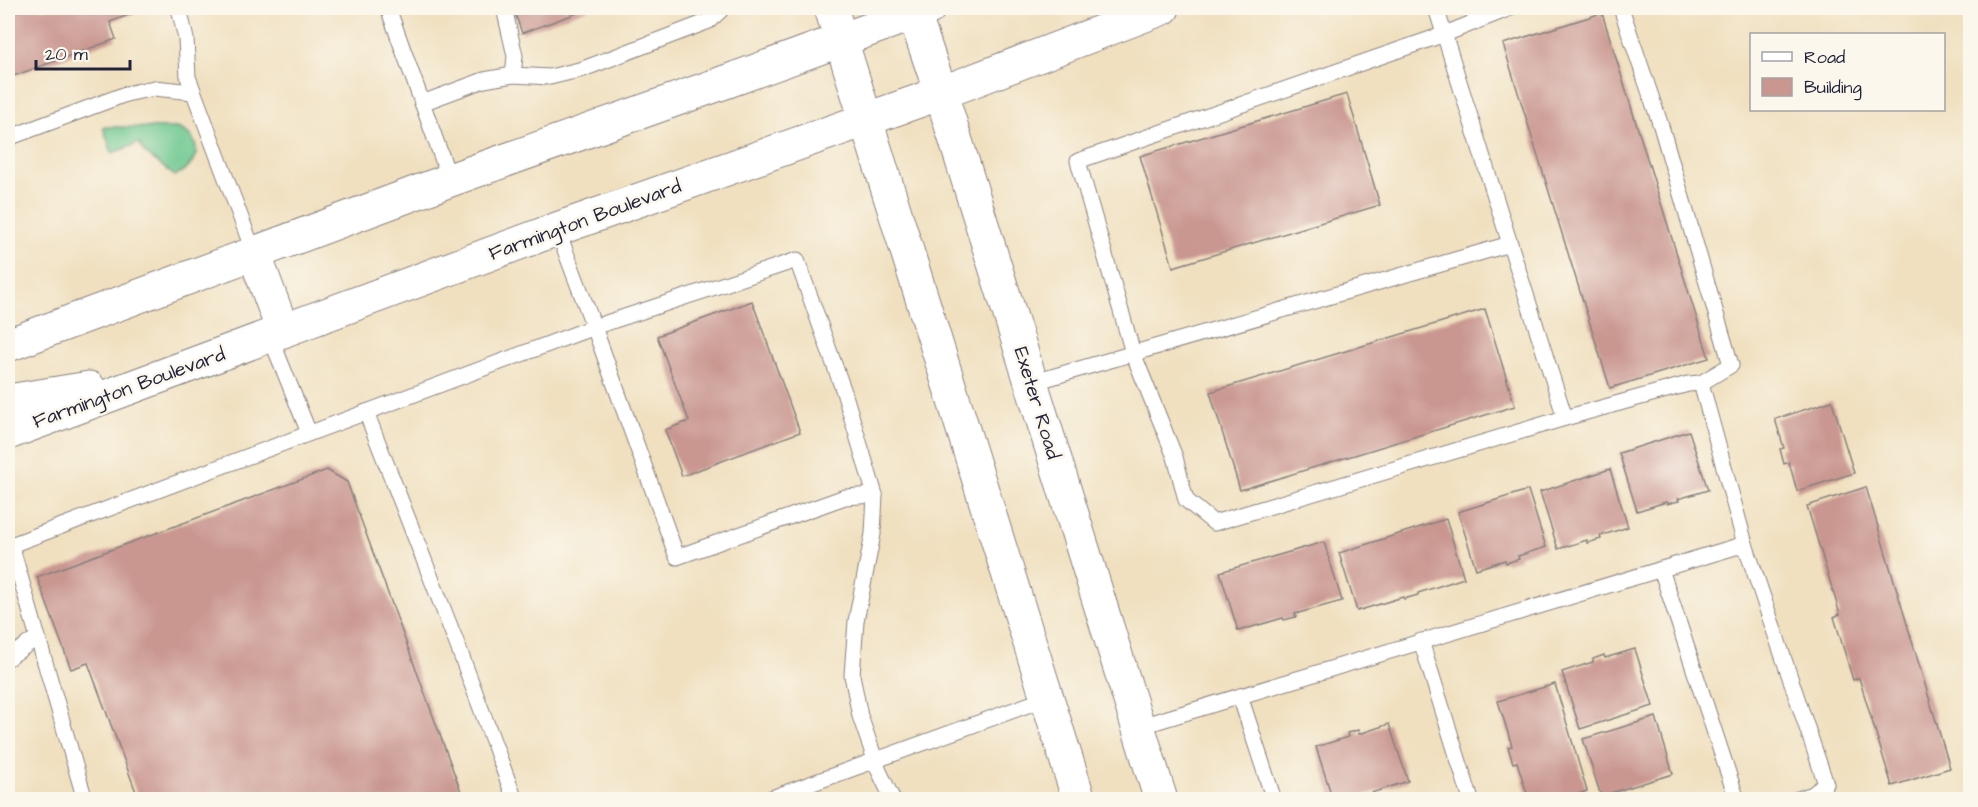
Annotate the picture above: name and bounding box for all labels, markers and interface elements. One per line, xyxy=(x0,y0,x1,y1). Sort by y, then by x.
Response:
scale bar xyxy=(36,33,130,71)
legend xyxy=(1750,33,1945,111)
text: 20 m xyxy=(45,42,88,67)
text: Road xyxy=(1804,45,1845,70)
text: Building xyxy=(1804,75,1862,101)
street label: Farmington Boulevard xyxy=(485,172,685,269)
street label: Farmington Boulevard xyxy=(29,340,229,437)
street label: Exeter Road xyxy=(1007,343,1067,463)

